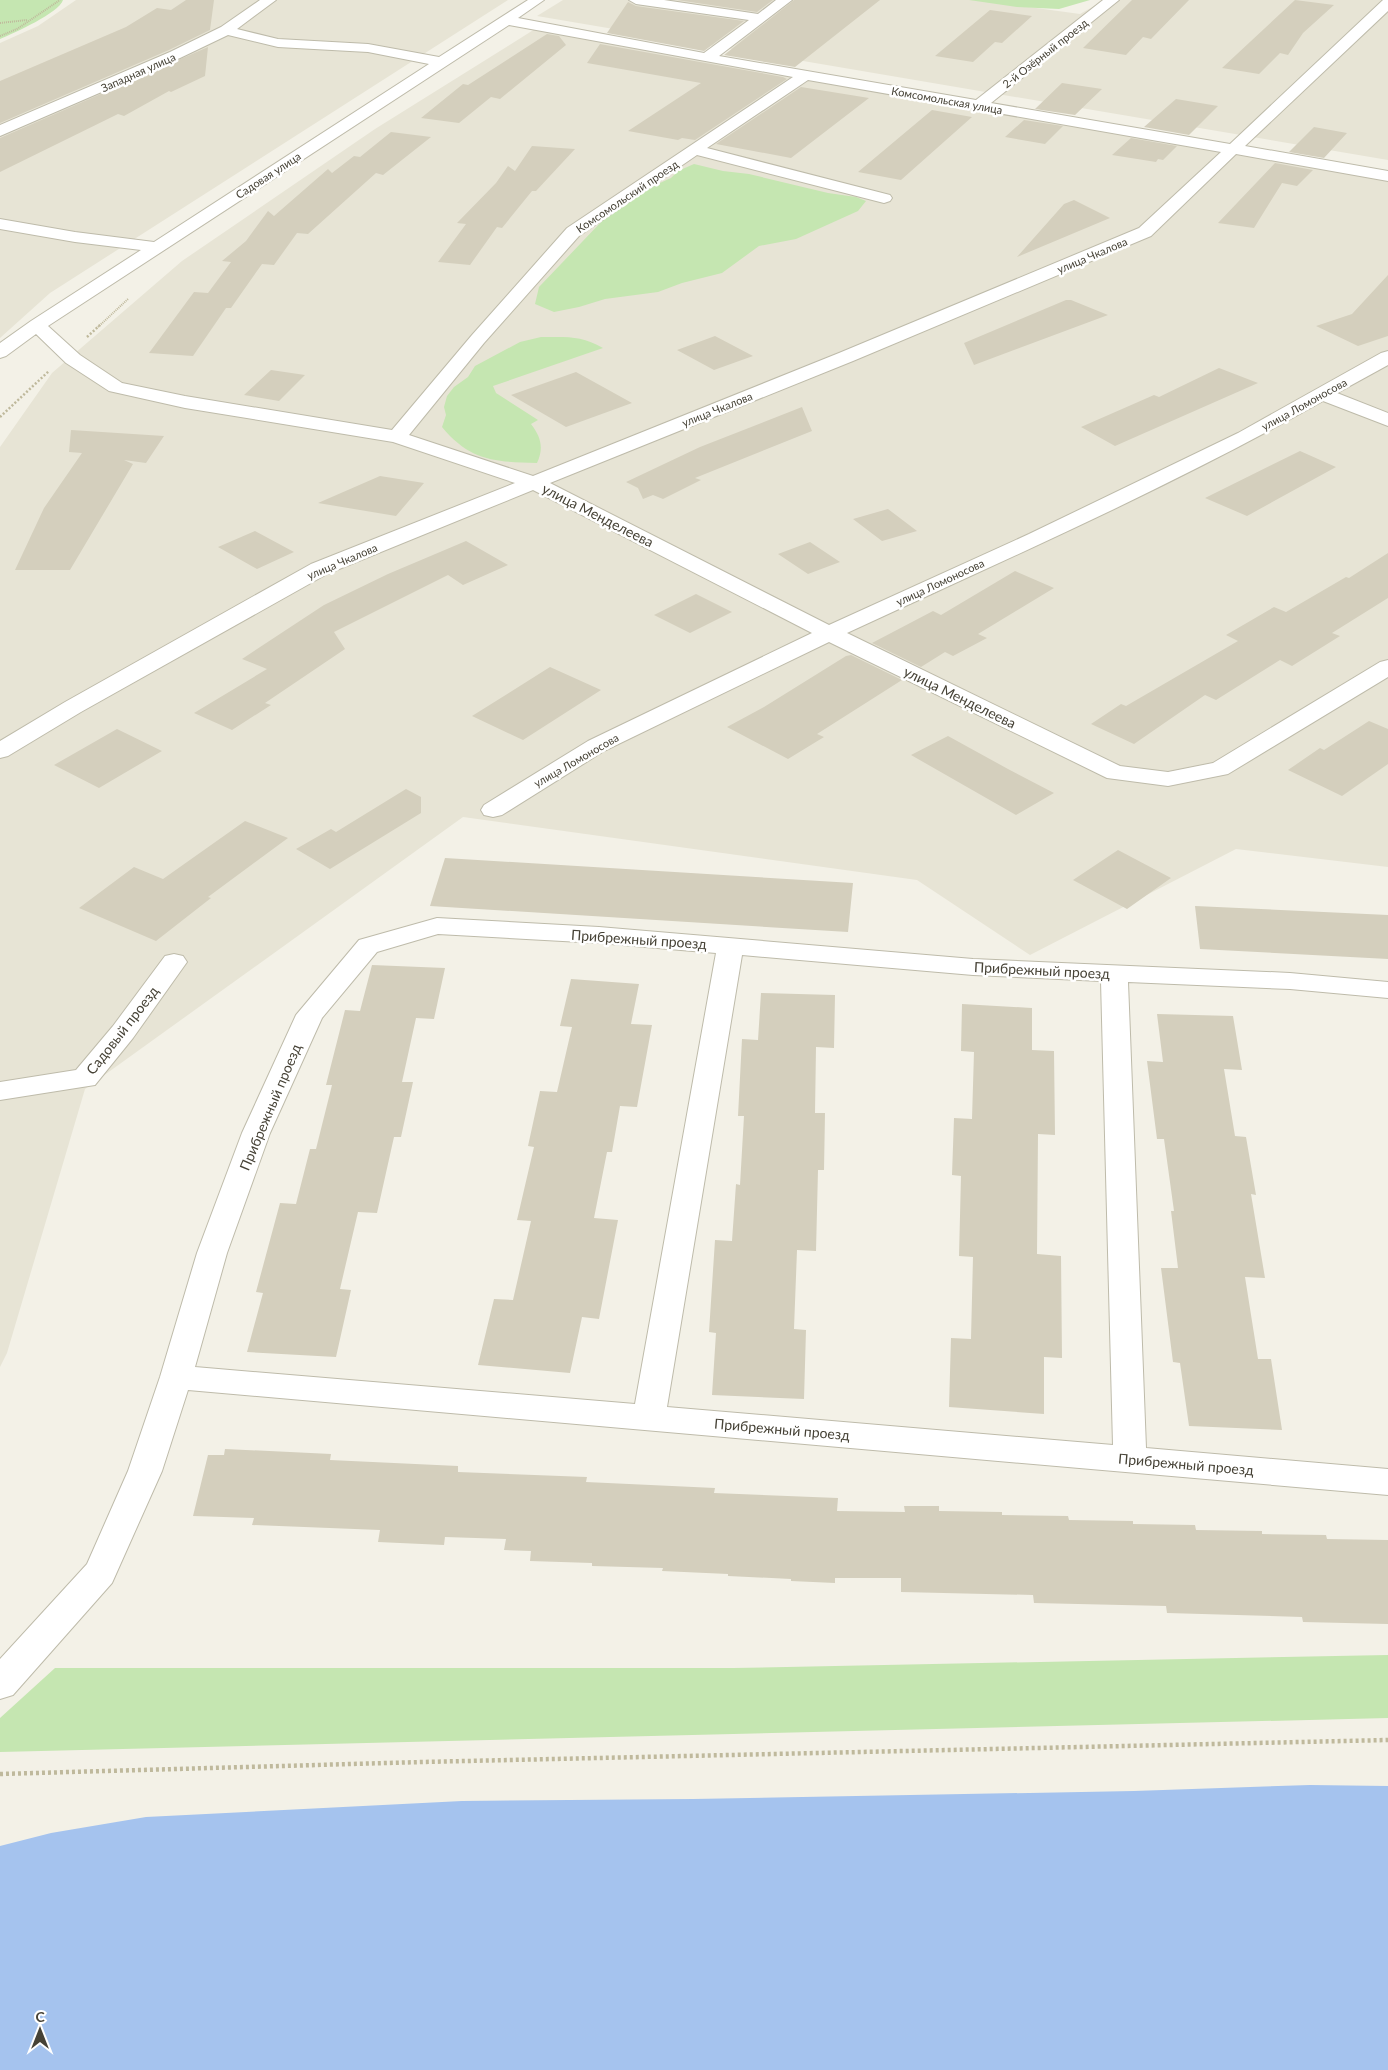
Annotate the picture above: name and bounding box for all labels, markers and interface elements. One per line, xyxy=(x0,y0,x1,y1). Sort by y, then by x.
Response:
street label: 2-й Озёрный проезд xyxy=(1000,16,1090,90)
street label: Западная улица xyxy=(99,50,177,94)
street label: Комсомольская улица xyxy=(890,84,1004,116)
street label: Садовая улица xyxy=(233,149,303,201)
street label: Комсомольский проезд xyxy=(573,157,681,235)
street label: улица Чкалова xyxy=(1055,234,1129,276)
street label: улица Ломоносова xyxy=(1259,375,1349,433)
street label: улица Чкалова xyxy=(680,389,754,429)
street label: улица Менделеева xyxy=(539,480,657,550)
street label: улица Чкалова xyxy=(305,540,379,582)
street label: улица Ломоносова xyxy=(894,556,986,608)
street label: улица Менделеева xyxy=(901,662,1019,732)
street label: улица Ломоносова xyxy=(531,730,621,790)
street label: Прибрежный проезд xyxy=(571,926,708,952)
street label: Прибрежный проезд xyxy=(974,958,1111,982)
street label: Садовый проезд xyxy=(82,982,162,1078)
street label: Прибрежный проезд xyxy=(236,1041,305,1173)
street label: Прибрежный проезд xyxy=(713,1415,851,1443)
street label: Прибрежный проезд xyxy=(1117,1450,1255,1478)
north arrow xyxy=(15,2005,65,2055)
text: С xyxy=(35,2008,45,2025)

